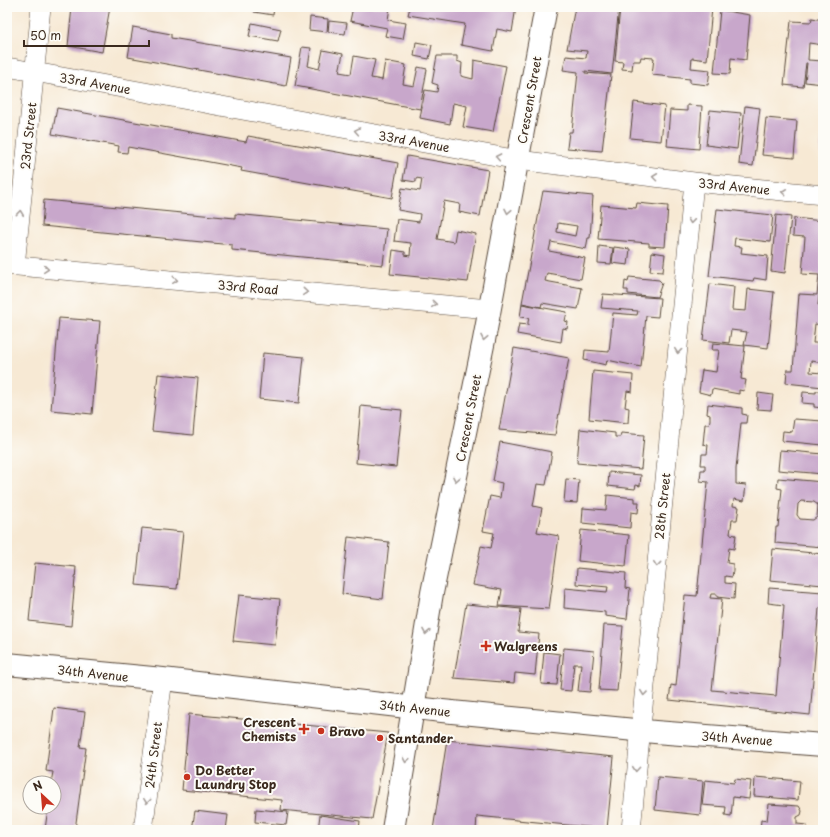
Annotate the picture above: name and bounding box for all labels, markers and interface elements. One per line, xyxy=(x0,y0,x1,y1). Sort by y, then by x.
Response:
scale bar xyxy=(24,22,149,48)
text: 50 m xyxy=(30,26,61,44)
street label: Crescent Street xyxy=(512,55,546,145)
street label: 33rd Avenue xyxy=(58,68,133,98)
street label: 23rd Street xyxy=(16,101,40,171)
street label: 33rd Avenue xyxy=(377,126,452,156)
one-way arrow xyxy=(354,127,360,135)
one-way arrow xyxy=(495,153,501,162)
one-way arrow xyxy=(652,173,658,182)
street label: 33rd Avenue xyxy=(697,173,771,199)
one-way arrow xyxy=(781,187,787,196)
one-way arrow xyxy=(504,207,513,214)
one-way arrow xyxy=(16,210,25,216)
one-way arrow xyxy=(686,218,695,224)
one-way arrow xyxy=(43,264,49,273)
street label: 33rd Road xyxy=(217,275,279,299)
one-way arrow xyxy=(172,276,178,285)
one-way arrow xyxy=(302,287,308,296)
one-way arrow xyxy=(431,299,437,308)
one-way arrow xyxy=(480,335,489,341)
one-way arrow xyxy=(673,348,682,354)
street label: Crescent Street xyxy=(451,373,485,463)
street label: 28th Street xyxy=(650,472,674,540)
one-way arrow xyxy=(452,476,460,482)
one-way arrow xyxy=(652,560,661,567)
one-way arrow xyxy=(422,629,430,635)
place label: Walgreens xyxy=(494,637,558,655)
marker: Walgreens xyxy=(481,641,491,651)
street label: 34th Avenue xyxy=(56,660,130,686)
one-way arrow xyxy=(640,690,649,696)
street label: 34th Avenue xyxy=(378,695,452,721)
place label: Crescent Chemists xyxy=(242,713,296,745)
street label: 24th Street xyxy=(140,721,166,789)
place label: Bravo xyxy=(329,722,365,740)
marker: Crescent Chemists xyxy=(299,724,309,734)
marker: Bravo xyxy=(316,726,326,736)
street label: 34th Avenue xyxy=(701,727,774,750)
place label: Santander xyxy=(388,729,454,747)
marker: Santander xyxy=(375,733,385,743)
one-way arrow xyxy=(402,757,410,763)
place label: Do Better Laundry Stop xyxy=(195,761,277,793)
one-way arrow xyxy=(632,766,641,772)
marker: Do Better Laundry Stop xyxy=(182,772,192,782)
north arrow xyxy=(22,775,62,815)
text: N xyxy=(30,776,45,795)
one-way arrow xyxy=(143,798,152,804)

